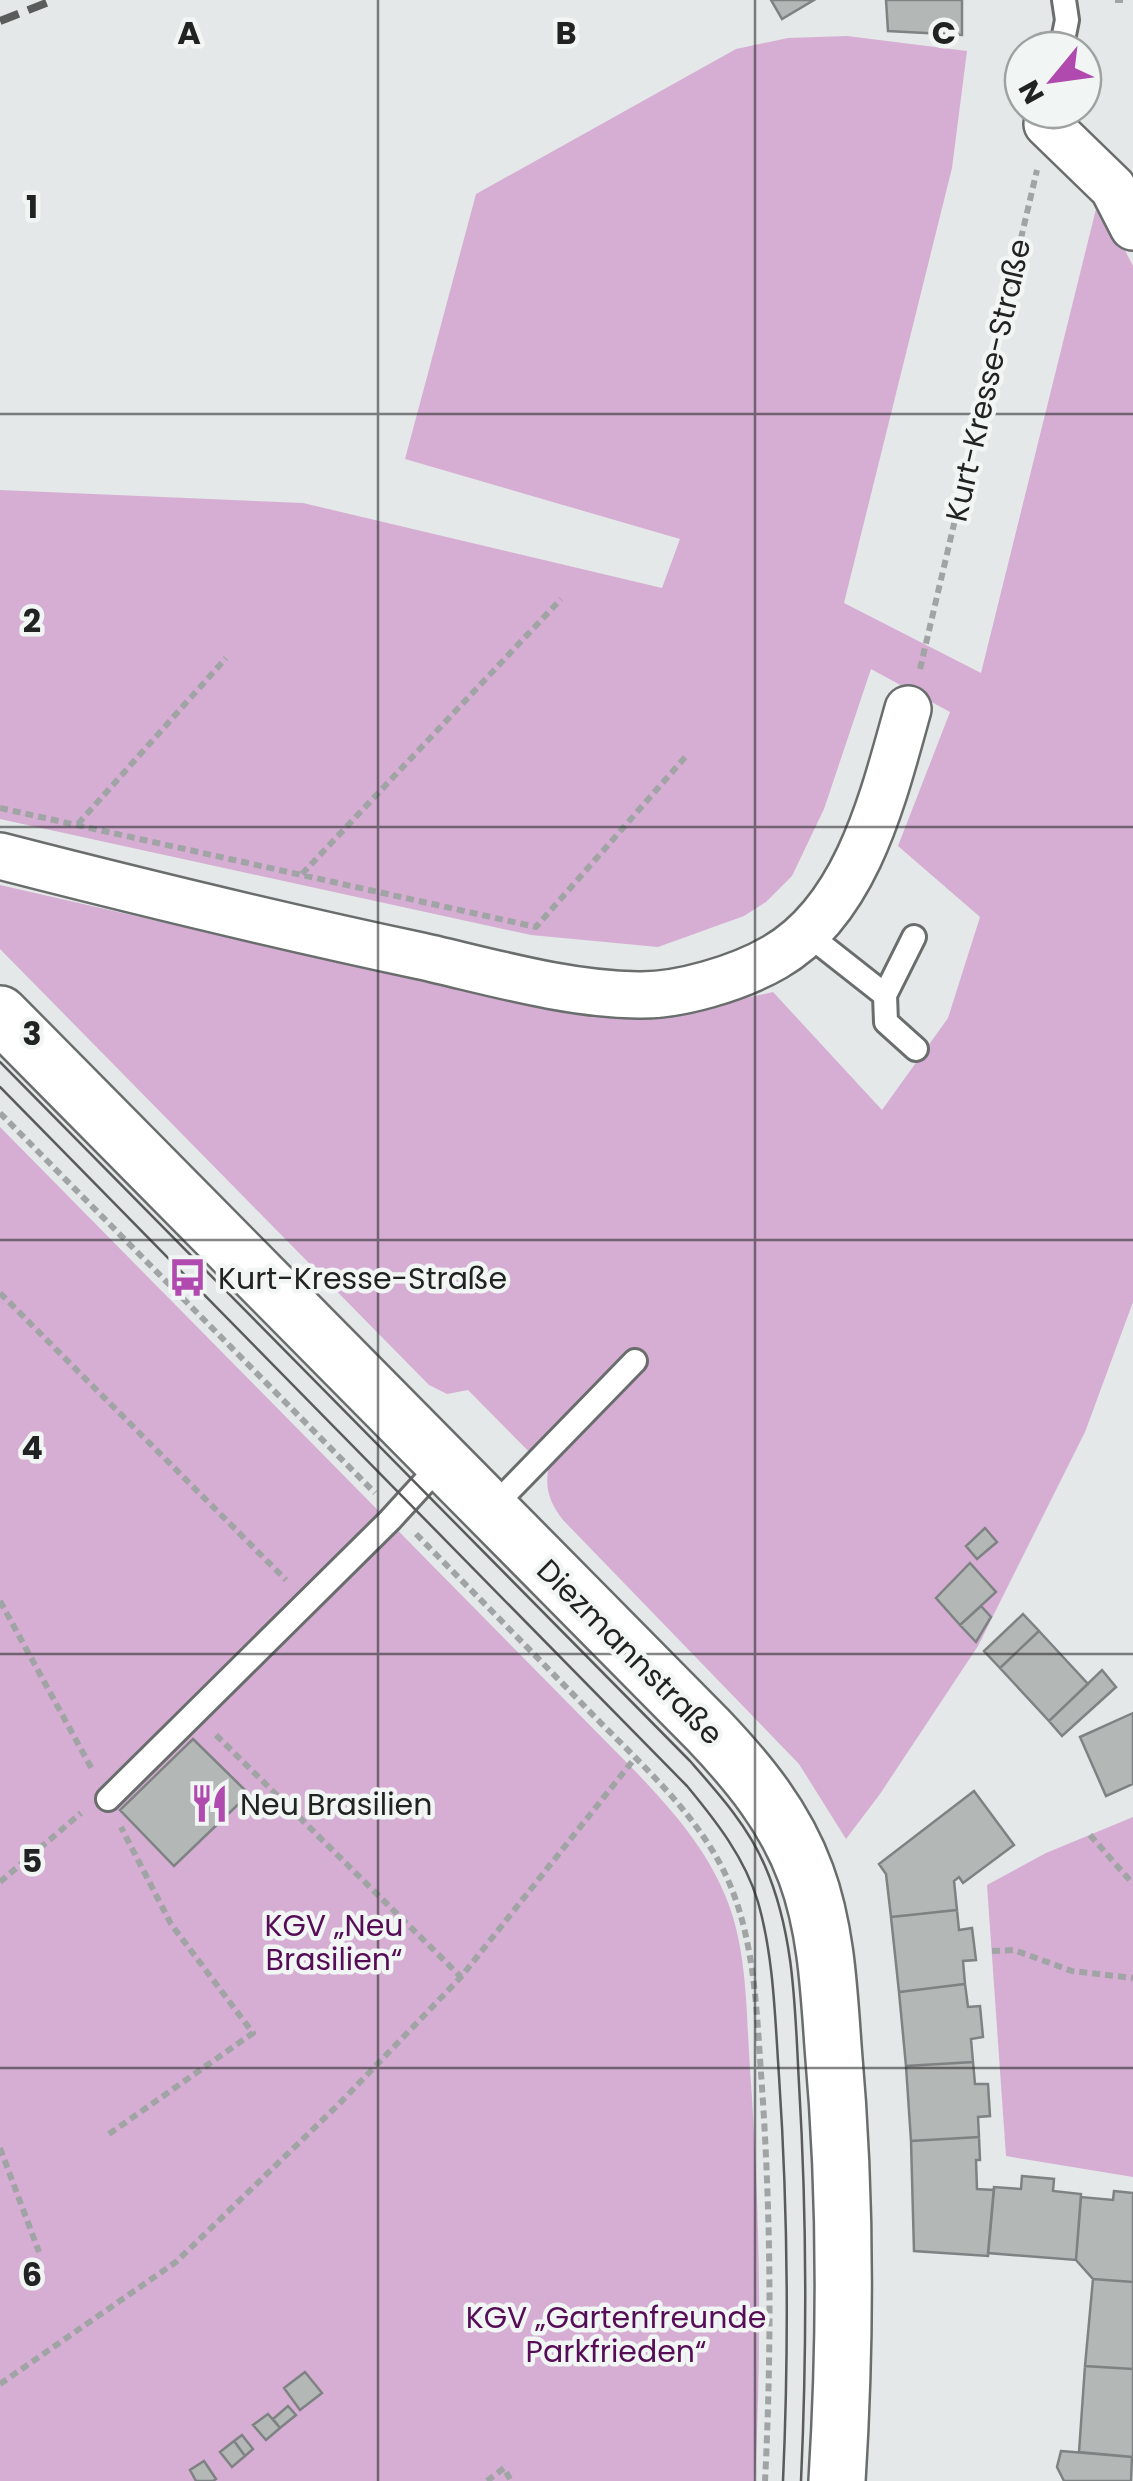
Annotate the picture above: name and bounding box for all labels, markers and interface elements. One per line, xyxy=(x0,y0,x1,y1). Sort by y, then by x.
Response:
text: A xyxy=(177,10,201,55)
text: B xyxy=(555,10,577,55)
text: C xyxy=(932,10,956,55)
north arrow xyxy=(1003,30,1103,130)
text: N xyxy=(1009,73,1054,111)
text: 1 xyxy=(26,184,38,229)
street label: Kurt-Kresse-Straße xyxy=(935,234,1041,526)
text: 2 xyxy=(23,598,41,643)
text: 3 xyxy=(22,1011,42,1056)
bus stop icon: Kurt-Kresse-Straße xyxy=(167,1257,209,1299)
place label: Kurt-Kresse-Straße xyxy=(218,1257,507,1300)
text: 4 xyxy=(21,1425,43,1470)
street label: Diezmannstraße xyxy=(527,1549,733,1755)
restaurant icon: Neu Brasilien xyxy=(189,1783,231,1825)
place label: Neu Brasilien xyxy=(240,1783,432,1826)
text: 5 xyxy=(22,1838,42,1883)
park label: KGV „Neu Brasilien“ xyxy=(265,1904,404,1981)
text: 6 xyxy=(22,2252,42,2297)
park label: KGV „Gartenfreunde Parkfrieden“ xyxy=(466,2296,766,2373)

